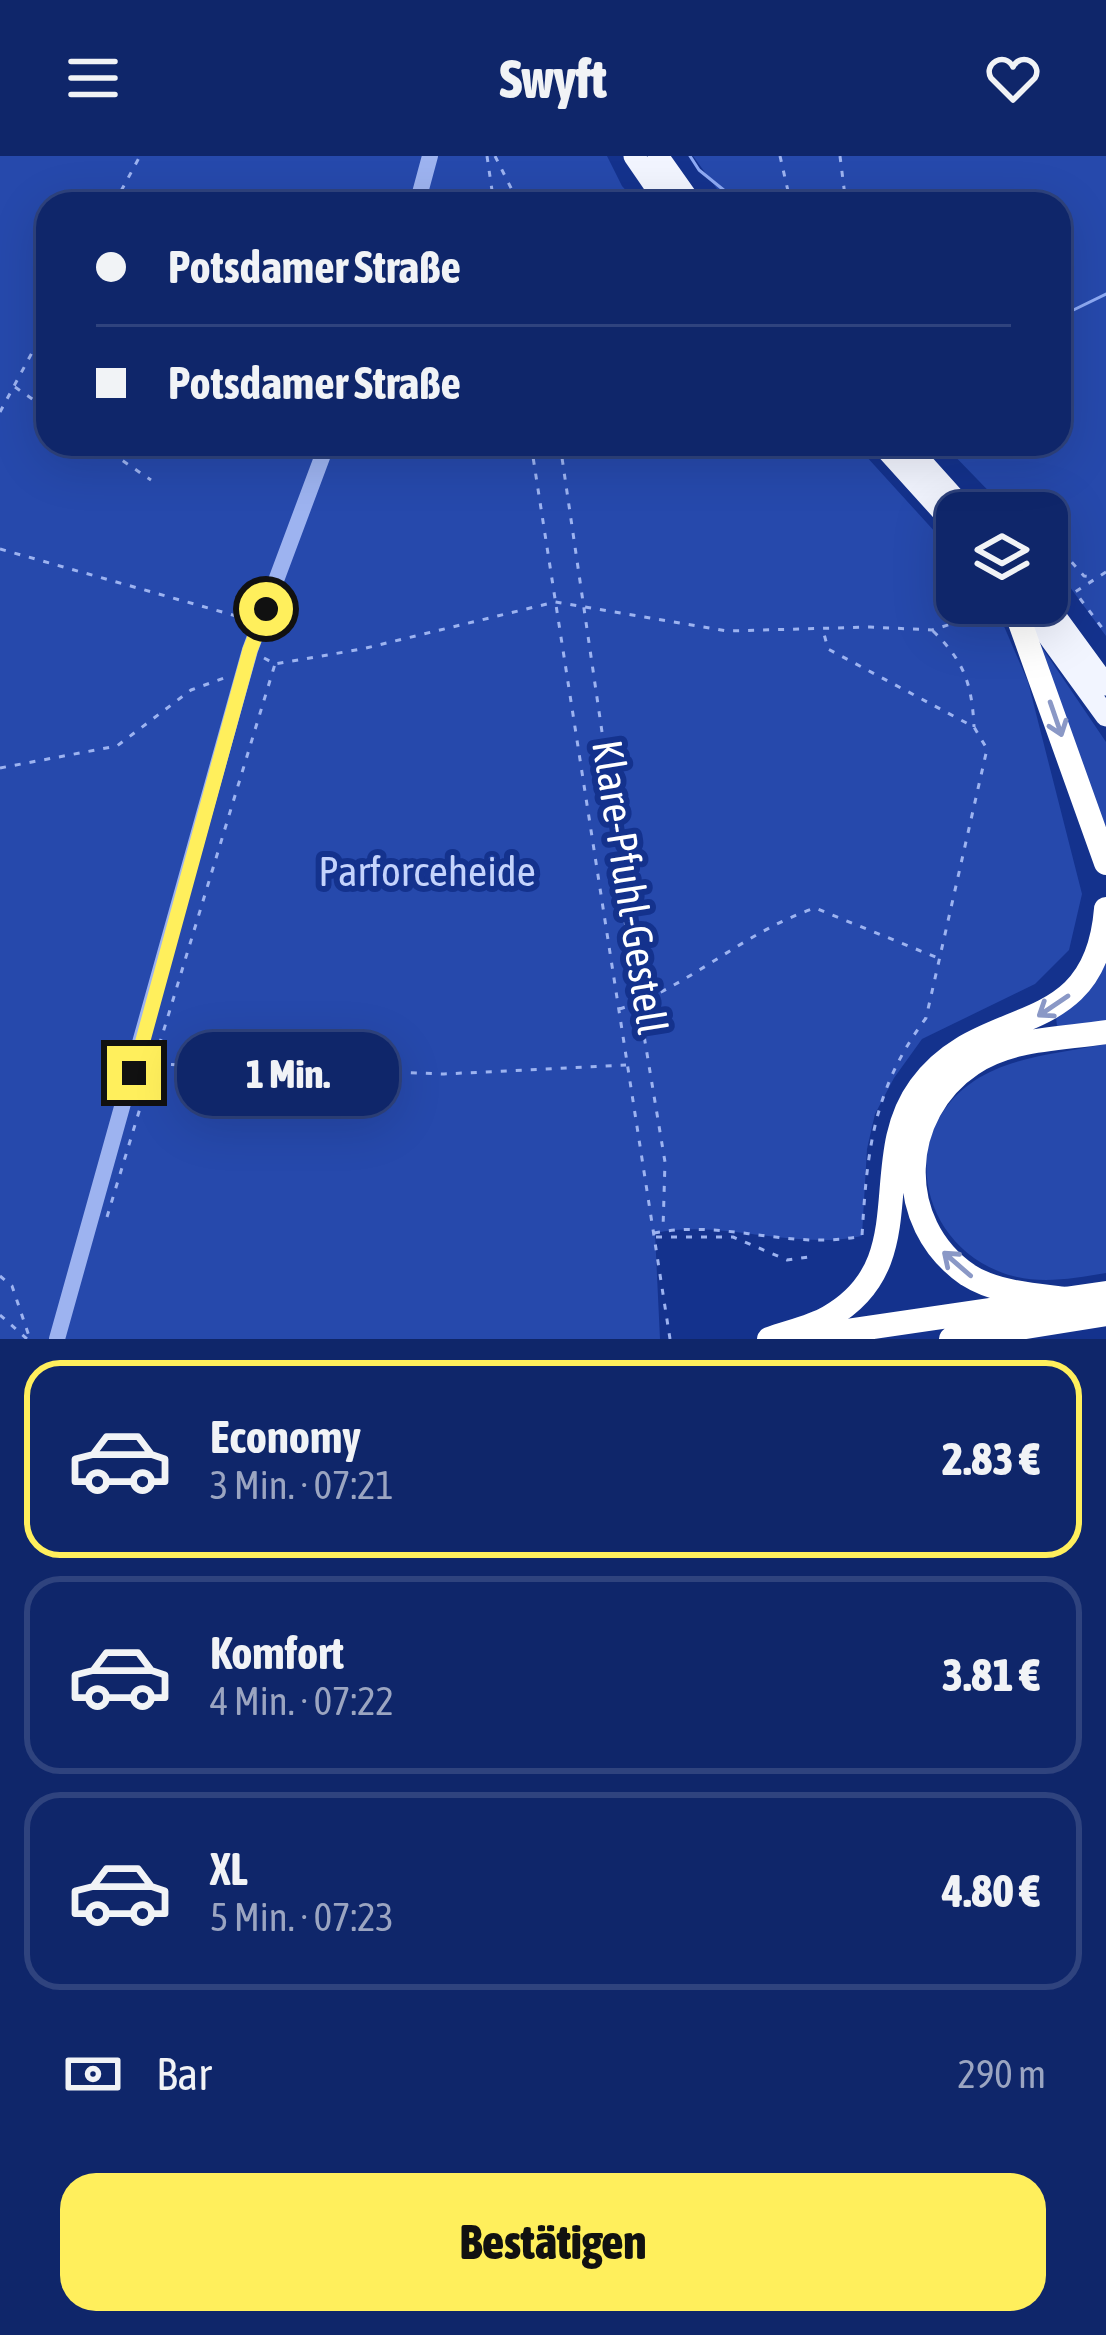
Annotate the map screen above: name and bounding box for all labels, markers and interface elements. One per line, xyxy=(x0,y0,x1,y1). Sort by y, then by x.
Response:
icon: menu xyxy=(60,45,126,111)
icon: heart xyxy=(980,45,1046,111)
text: Swyft xyxy=(499,48,607,109)
text: Potsdamer Straße xyxy=(168,241,461,293)
text: Potsdamer Straße xyxy=(168,357,461,409)
map controls xyxy=(936,492,1068,624)
button: layers xyxy=(936,492,1068,624)
route start xyxy=(239,582,293,636)
one-way arrow xyxy=(1047,700,1068,737)
street label: Klare-Pfuhl-Gestell xyxy=(583,737,677,1037)
park label: Parforceheide xyxy=(318,847,536,895)
one-way arrow xyxy=(1036,993,1070,1018)
callout: 1 Min. xyxy=(176,1031,398,1115)
route end xyxy=(107,1046,161,1100)
text: 1 Min. xyxy=(246,1052,330,1096)
one-way arrow xyxy=(943,1251,973,1278)
icon: car xyxy=(66,1405,174,1513)
text: Economy xyxy=(210,1411,361,1463)
text: 2.83 € xyxy=(942,1433,1040,1485)
text: 3 Min. · 07:21 xyxy=(210,1463,394,1507)
icon: car xyxy=(66,1621,174,1729)
text: Komfort xyxy=(210,1627,344,1679)
text: 3.81 € xyxy=(942,1649,1040,1701)
text: 4 Min. · 07:22 xyxy=(210,1679,394,1723)
icon: car xyxy=(66,1837,174,1945)
text: XL xyxy=(210,1843,248,1895)
text: 4.80 € xyxy=(942,1865,1040,1917)
text: 5 Min. · 07:23 xyxy=(210,1895,394,1939)
icon: cash xyxy=(60,2041,126,2107)
text: Bar xyxy=(156,2048,212,2100)
text: 290 m xyxy=(958,2052,1046,2096)
button: Bestätigen xyxy=(60,2173,1046,2311)

